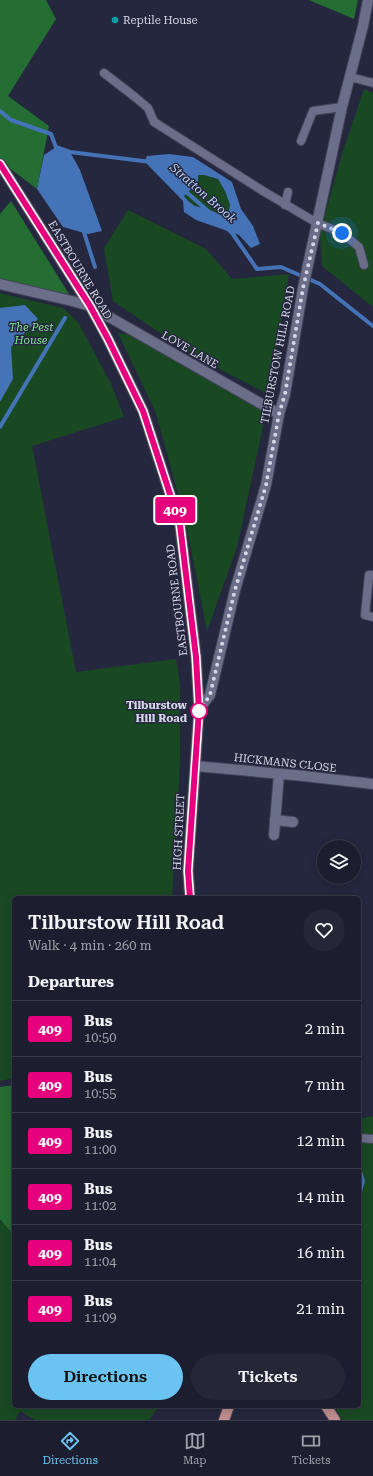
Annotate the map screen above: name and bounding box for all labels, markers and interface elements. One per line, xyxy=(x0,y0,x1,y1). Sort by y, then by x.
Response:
place label: Reptile House xyxy=(123,14,197,27)
marker: Reptile House xyxy=(110,15,120,25)
water label: Stratton Brook xyxy=(166,160,239,226)
street label: EASTBOURNE ROAD xyxy=(45,218,115,322)
your location xyxy=(332,223,352,243)
street label: TILBURSTOW HILL ROAD xyxy=(258,285,298,425)
park label: The Pest House xyxy=(9,321,54,347)
street label: LOVE LANE xyxy=(159,329,221,371)
line badge: 409 xyxy=(152,497,198,523)
text: 409 xyxy=(163,502,187,518)
street label: EASTBOURNE ROAD xyxy=(164,543,190,657)
place label: Tilburstow Hill Road xyxy=(126,699,188,725)
marker: Tilburstow Hill Road xyxy=(190,702,208,720)
street label: HICKMANS CLOSE xyxy=(233,751,337,775)
street label: HIGH STREET xyxy=(170,793,188,871)
map controls xyxy=(317,840,361,884)
button: layers xyxy=(317,840,361,884)
button: heart xyxy=(303,909,345,951)
text: Tilburstow Hill Road xyxy=(28,911,224,934)
text: Walk · 4 min · 260 m xyxy=(28,938,152,953)
text: Departures xyxy=(28,973,114,991)
text: Bus xyxy=(84,1012,112,1030)
text: 2 min xyxy=(305,1020,345,1038)
text: 409 xyxy=(38,1021,62,1037)
text: 10:50 xyxy=(84,1030,116,1045)
text: Bus xyxy=(84,1068,112,1086)
text: 7 min xyxy=(305,1076,345,1094)
text: 409 xyxy=(38,1077,62,1093)
text: 10:55 xyxy=(84,1086,116,1101)
text: Bus xyxy=(84,1124,112,1142)
text: 12 min xyxy=(296,1132,345,1150)
text: 409 xyxy=(38,1133,62,1149)
text: 11:00 xyxy=(84,1142,116,1157)
text: Bus xyxy=(84,1180,112,1198)
text: 14 min xyxy=(296,1188,345,1206)
text: 409 xyxy=(38,1189,62,1205)
text: 11:02 xyxy=(84,1198,116,1213)
text: Bus xyxy=(84,1236,112,1254)
text: 16 min xyxy=(296,1244,345,1262)
text: 409 xyxy=(38,1245,62,1261)
text: 11:04 xyxy=(84,1254,116,1269)
text: Bus xyxy=(84,1292,112,1310)
text: 21 min xyxy=(296,1300,345,1318)
text: 409 xyxy=(38,1301,62,1317)
text: 11:09 xyxy=(84,1310,116,1325)
button: Directions xyxy=(28,1354,183,1400)
button: Tickets xyxy=(191,1354,345,1400)
tab: Directions xyxy=(43,1430,98,1467)
tab: Map xyxy=(183,1430,206,1467)
tab: Tickets xyxy=(291,1430,330,1467)

